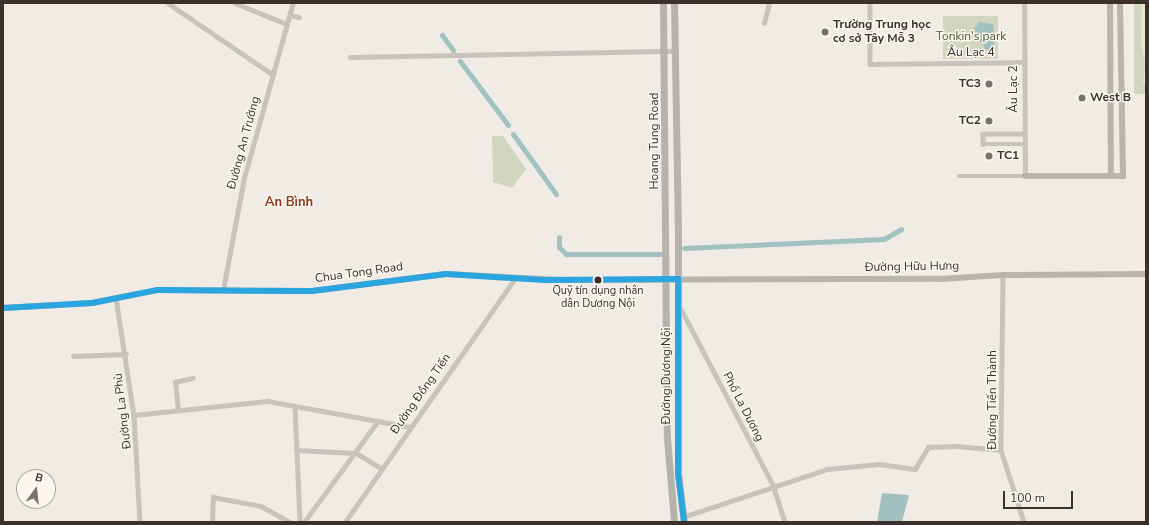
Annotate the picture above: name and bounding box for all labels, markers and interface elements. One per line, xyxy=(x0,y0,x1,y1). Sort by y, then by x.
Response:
place label: Trường Trung học cơ sở Tây Mỗ 3 xyxy=(833,18,931,46)
marker: Trường Trung học cơ sở Tây Mỗ 3 xyxy=(820,27,830,37)
park label: Tonkin's park xyxy=(936,30,1006,44)
street label: Âu Lạc 4 xyxy=(947,46,995,60)
street label: Âu Lạc 2 xyxy=(1007,65,1021,113)
place label: TC3 xyxy=(959,77,981,91)
marker: TC3 xyxy=(984,79,994,89)
place label: West B xyxy=(1090,91,1131,105)
street label: Hoang Tung Road xyxy=(648,92,662,190)
marker: West B xyxy=(1077,93,1087,103)
street label: Đường An Trường xyxy=(225,95,263,191)
place label: TC2 xyxy=(959,114,981,128)
marker: TC2 xyxy=(984,116,994,126)
place label: TC1 xyxy=(997,149,1019,163)
marker: TC1 xyxy=(984,151,994,161)
district label: An Bình xyxy=(265,194,313,210)
street label: Đường Hữu Hưng xyxy=(865,259,959,275)
street label: Chua Tong Road xyxy=(314,260,404,286)
marker: Quỹ tín dụng nhân dân Dương Nội xyxy=(593,275,603,285)
place label: Quỹ tín dụng nhân dân Dương Nội xyxy=(552,285,644,311)
street label: Đường Dương Nội xyxy=(660,328,674,424)
street label: Đường Tiến Thành xyxy=(986,350,1000,450)
street label: Đường Đồng Tiến xyxy=(388,351,454,437)
street label: Phố La Dương xyxy=(719,370,767,444)
street label: Đường La Phù xyxy=(111,372,135,450)
north arrow xyxy=(16,469,56,509)
text: B xyxy=(33,470,45,486)
scale bar xyxy=(1005,483,1075,509)
text: 100 m xyxy=(1010,490,1045,506)

